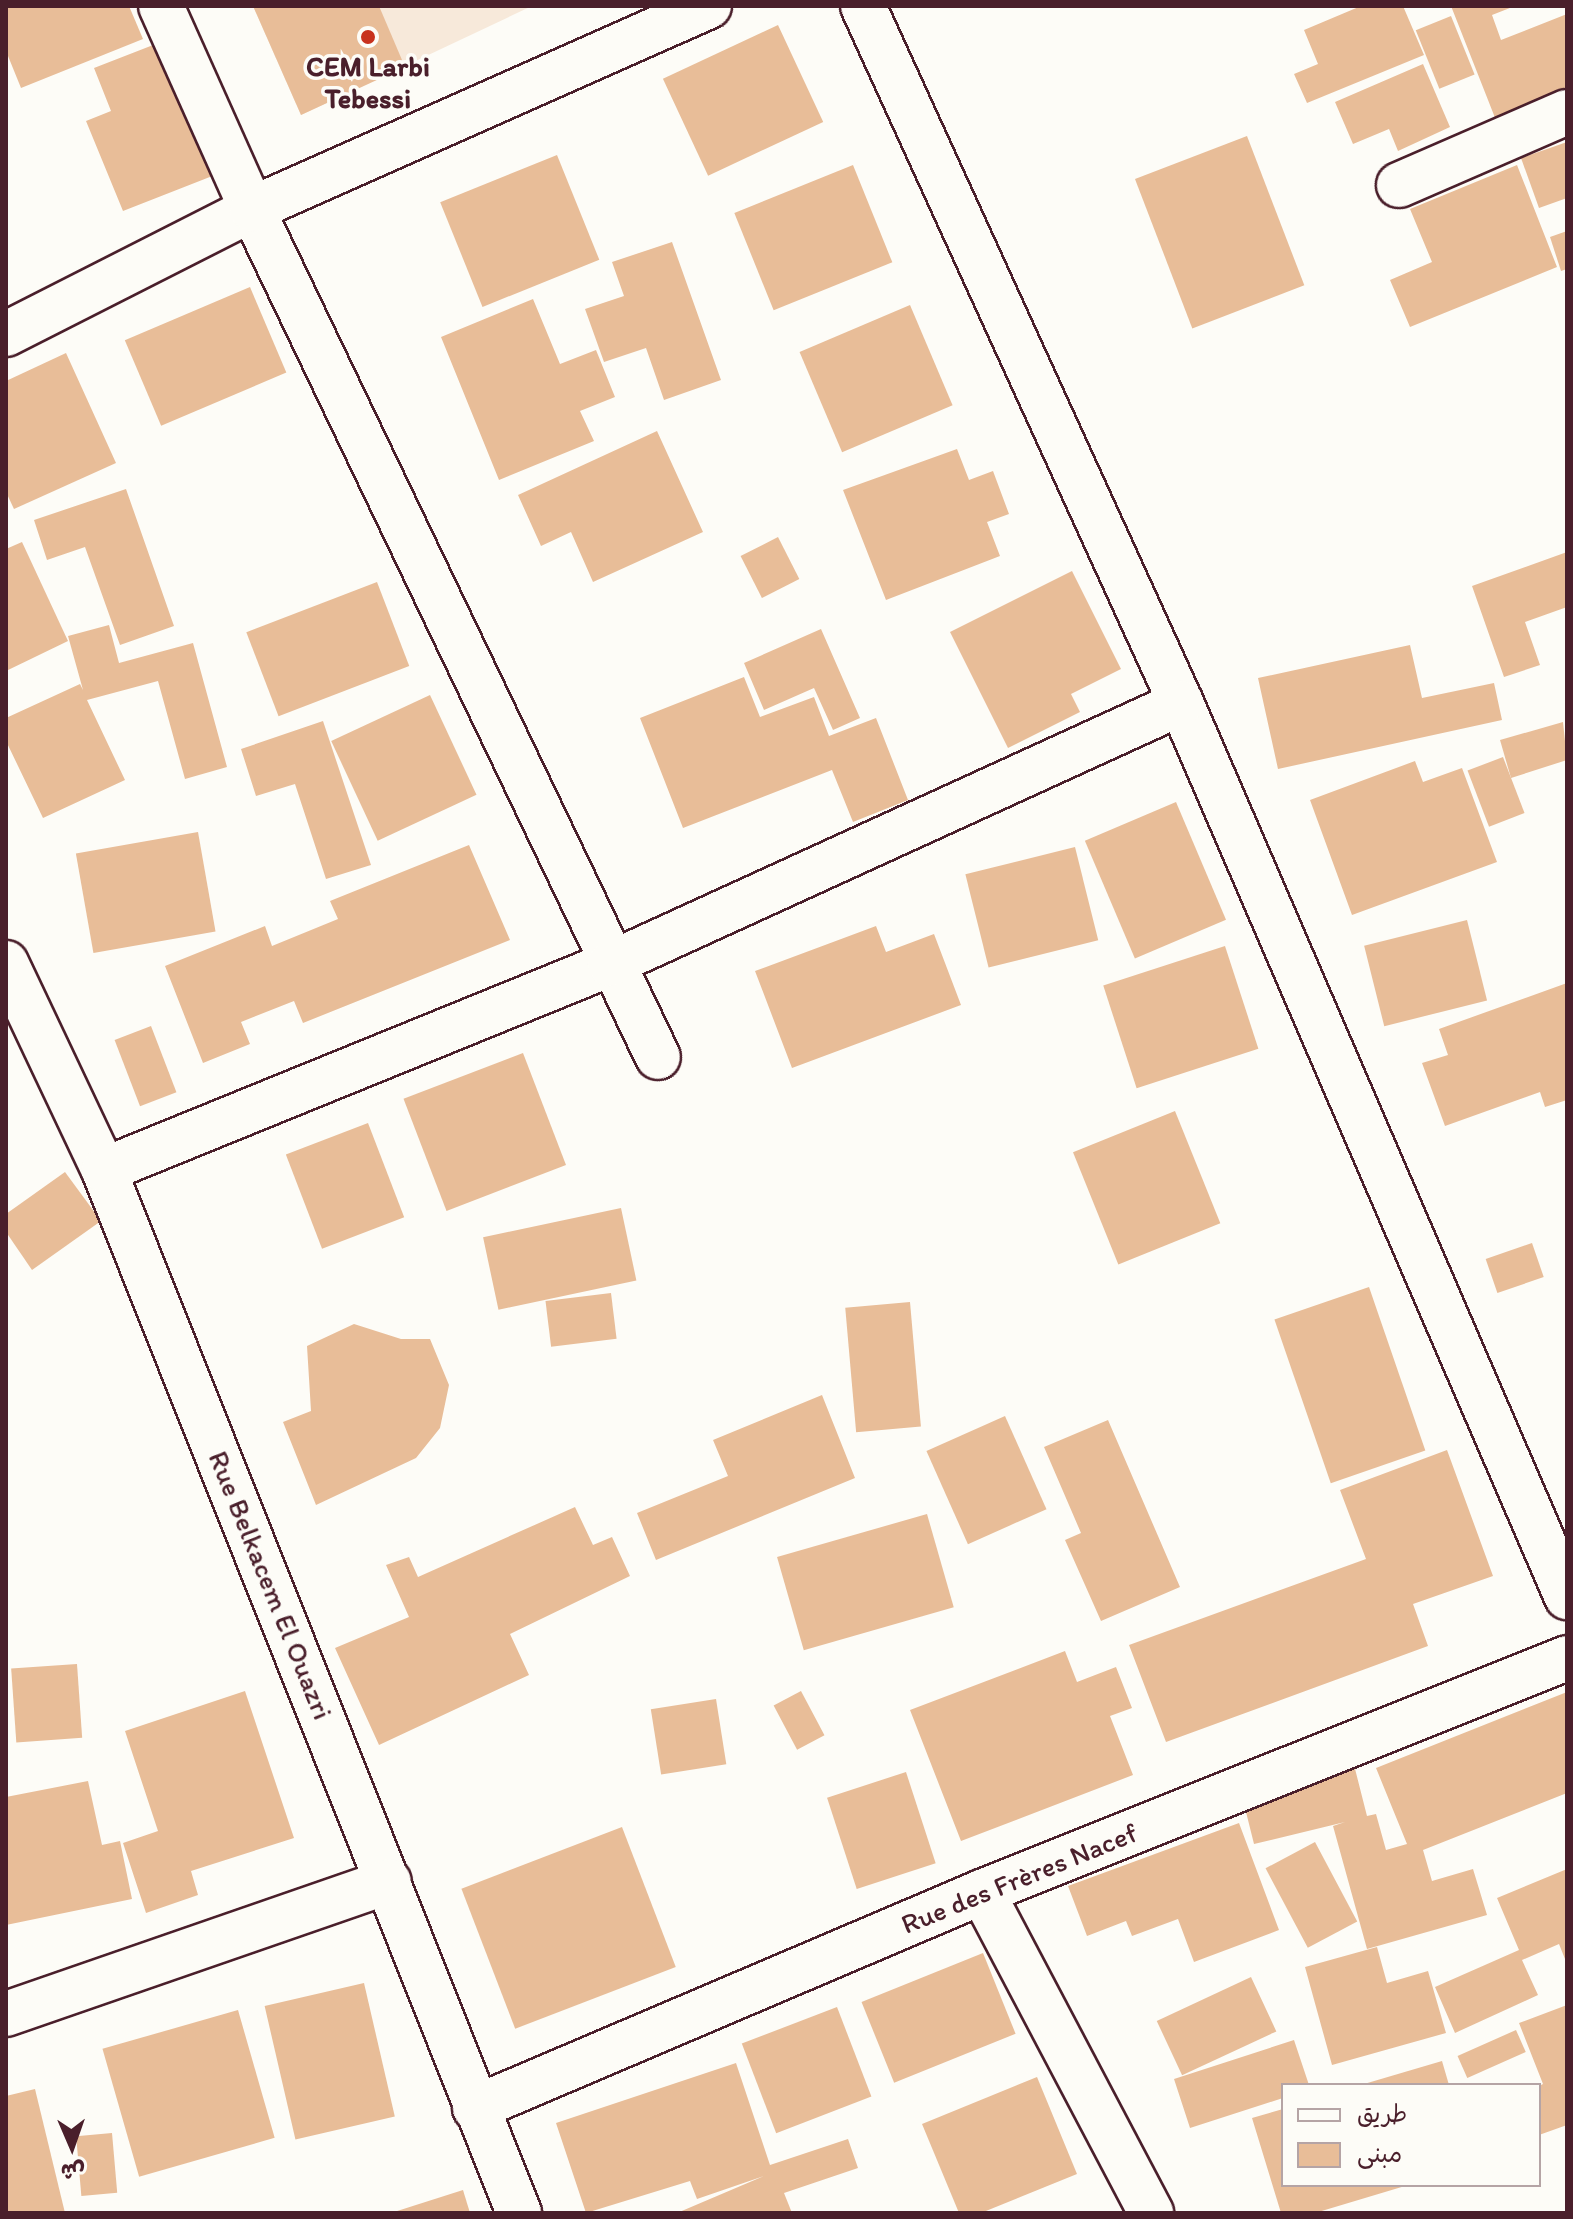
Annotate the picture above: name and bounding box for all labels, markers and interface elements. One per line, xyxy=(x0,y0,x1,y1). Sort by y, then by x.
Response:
marker: CEM Larbi Tebessi xyxy=(359,28,377,46)
place label: CEM Larbi Tebessi xyxy=(306,49,430,115)
street label: Rue Belkacem El Ouazri xyxy=(202,1446,340,1724)
street label: Rue des Frères Nacef xyxy=(896,1815,1142,1941)
legend xyxy=(1281,2083,1541,2187)
text: طريق xyxy=(1357,2099,1407,2128)
north arrow xyxy=(32,2107,112,2187)
text: مبنى xyxy=(1357,2139,1402,2168)
text: ش xyxy=(60,2158,85,2185)

